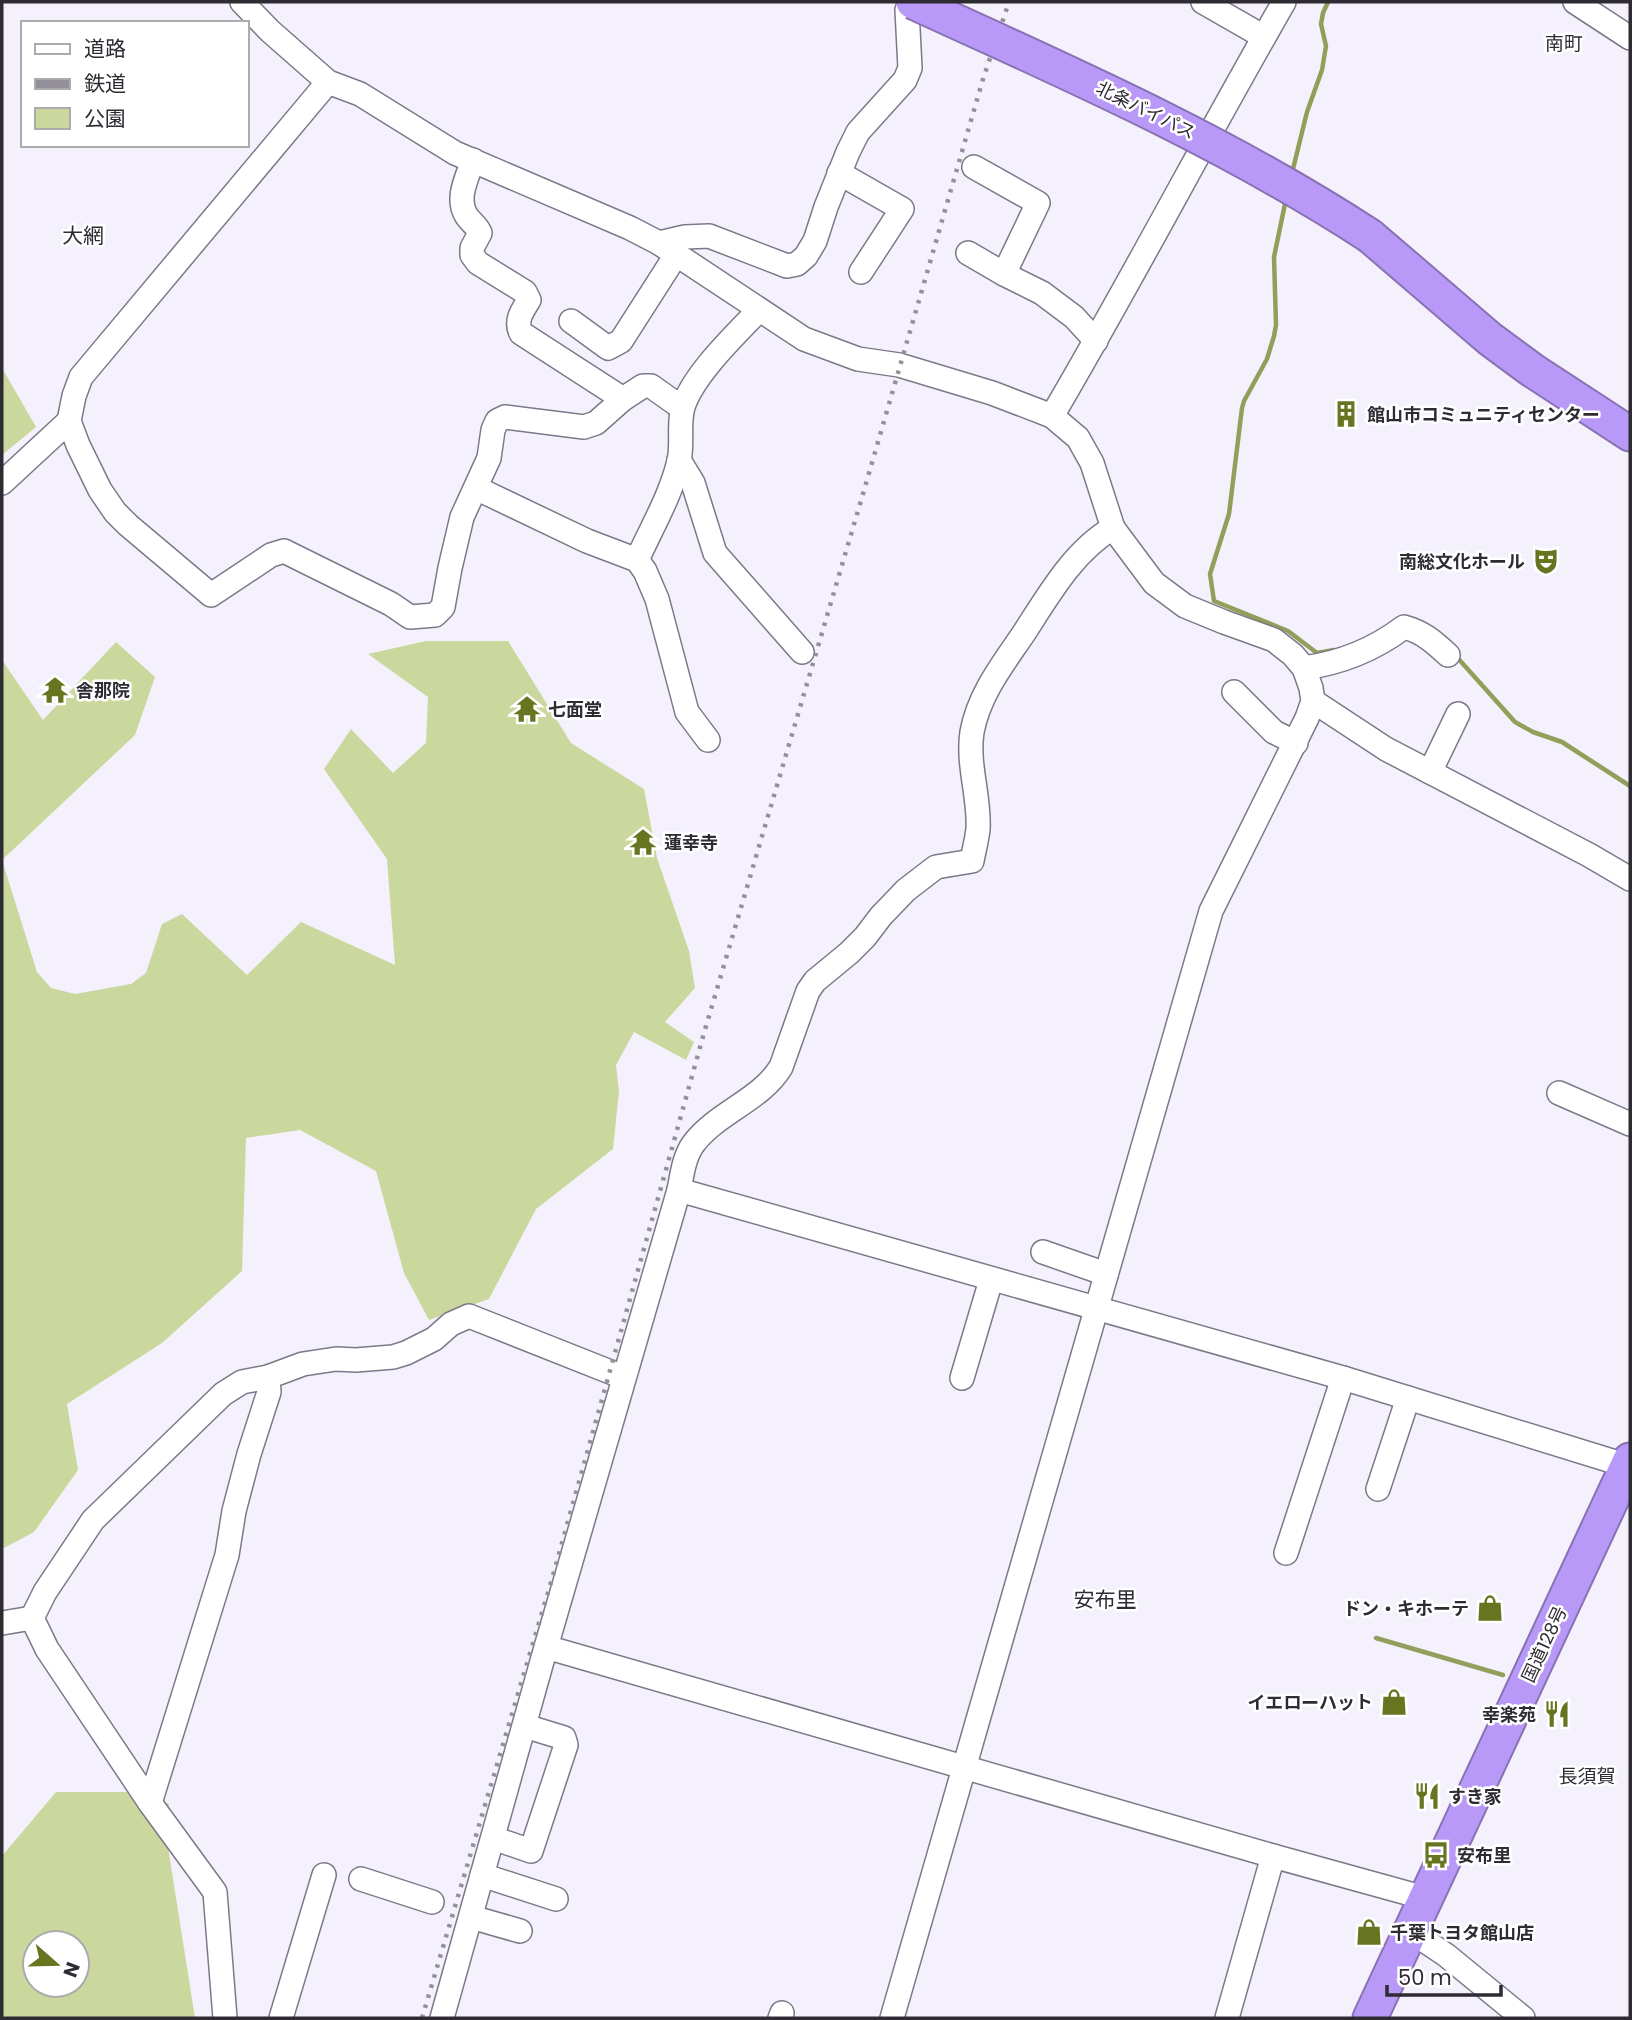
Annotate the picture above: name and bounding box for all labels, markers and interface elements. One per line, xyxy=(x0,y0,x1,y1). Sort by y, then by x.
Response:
legend xyxy=(21,21,248,147)
district label: 南町 xyxy=(1545,30,1583,57)
text: 道路 xyxy=(84,34,126,63)
text: 鉄道 xyxy=(84,69,126,98)
street label: 北条バイパス xyxy=(1092,75,1200,145)
text: 公園 xyxy=(84,104,126,133)
district label: 大網 xyxy=(62,221,104,250)
building icon: 館山市コミュニティセンター xyxy=(1331,399,1361,429)
place label: 館山市コミュニティセンター xyxy=(1367,402,1600,427)
theatre icon: 南総文化ホール xyxy=(1531,546,1561,576)
place label: 南総文化ホール xyxy=(1399,549,1525,574)
temple icon: 舎那院 xyxy=(40,675,70,705)
place label: 舎那院 xyxy=(76,678,130,703)
temple icon: 七面堂 xyxy=(512,694,542,724)
place label: 七面堂 xyxy=(548,697,602,722)
temple icon: 蓮幸寺 xyxy=(628,827,658,857)
place label: 蓮幸寺 xyxy=(664,830,718,855)
district label: 安布里 xyxy=(1074,1585,1137,1614)
shop icon: ドン・キホーテ xyxy=(1475,1593,1505,1623)
place label: ドン・キホーテ xyxy=(1343,1596,1469,1621)
street label: 国道128号 xyxy=(1515,1602,1573,1686)
shop icon: イエローハット xyxy=(1379,1687,1409,1717)
place label: イエローハット xyxy=(1248,1690,1373,1715)
restaurant icon: 幸楽苑 xyxy=(1542,1699,1572,1729)
place label: 幸楽苑 xyxy=(1482,1702,1536,1727)
district label: 長須賀 xyxy=(1558,1763,1616,1790)
restaurant icon: すき家 xyxy=(1412,1781,1442,1811)
place label: すき家 xyxy=(1448,1784,1502,1809)
bus stop icon: 安布里 xyxy=(1421,1840,1451,1870)
place label: 安布里 xyxy=(1457,1843,1511,1868)
shop icon: 千葉トヨタ館山店 xyxy=(1354,1917,1384,1947)
place label: 千葉トヨタ館山店 xyxy=(1390,1920,1534,1945)
north arrow xyxy=(21,1929,91,1999)
scale bar xyxy=(1387,1954,1501,1998)
text: N xyxy=(56,1958,87,1981)
text: 50 m xyxy=(1398,1963,1452,1992)

